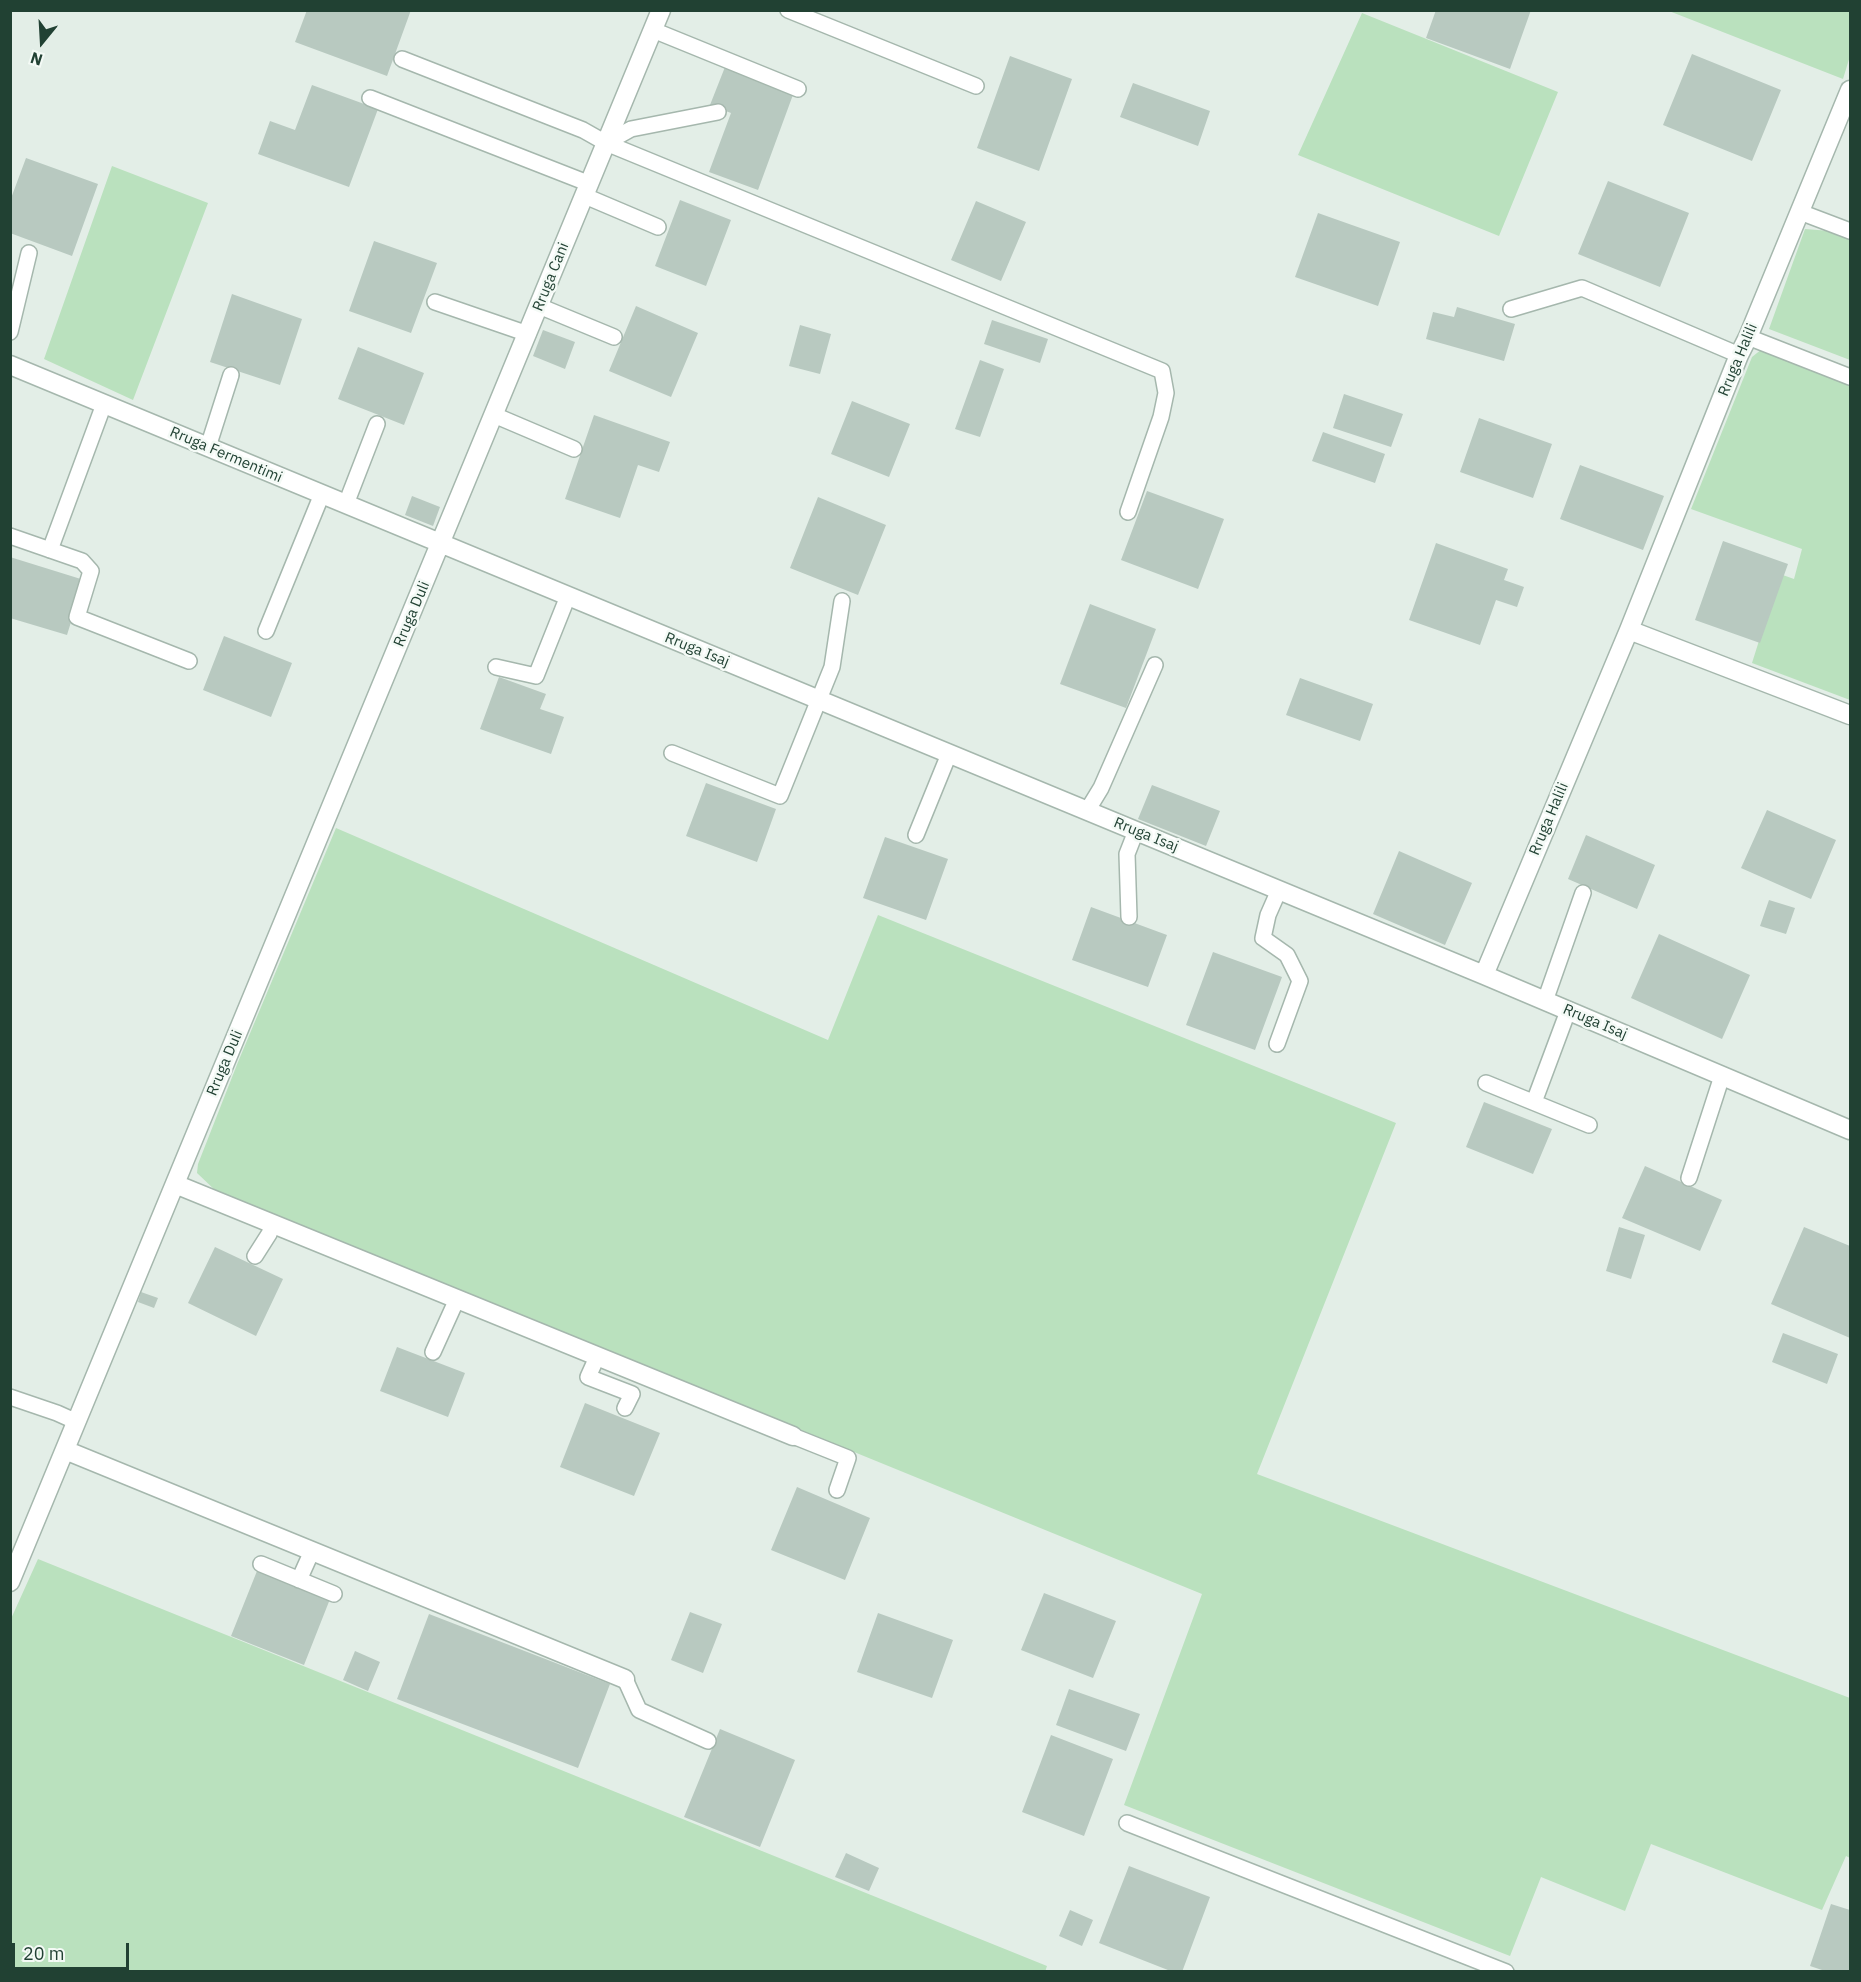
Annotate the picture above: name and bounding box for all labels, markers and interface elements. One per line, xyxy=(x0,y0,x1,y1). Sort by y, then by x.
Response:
north arrow xyxy=(12,12,72,72)
text: N xyxy=(28,48,45,70)
street label: Rruga Cani xyxy=(529,240,573,314)
street label: Rruga Halili xyxy=(1715,321,1761,399)
street label: Rruga Fermentimi xyxy=(167,423,285,487)
street label: Rruga Duli xyxy=(390,579,434,649)
street label: Rruga Isaj xyxy=(662,629,732,671)
street label: Rruga Halili xyxy=(1526,780,1572,858)
street label: Rruga Isaj xyxy=(1111,814,1181,856)
street label: Rruga Isaj xyxy=(1560,1000,1630,1044)
street label: Rruga Duli xyxy=(203,1028,247,1098)
scale bar xyxy=(15,1931,132,1969)
text: 20 m xyxy=(23,1942,65,1965)

